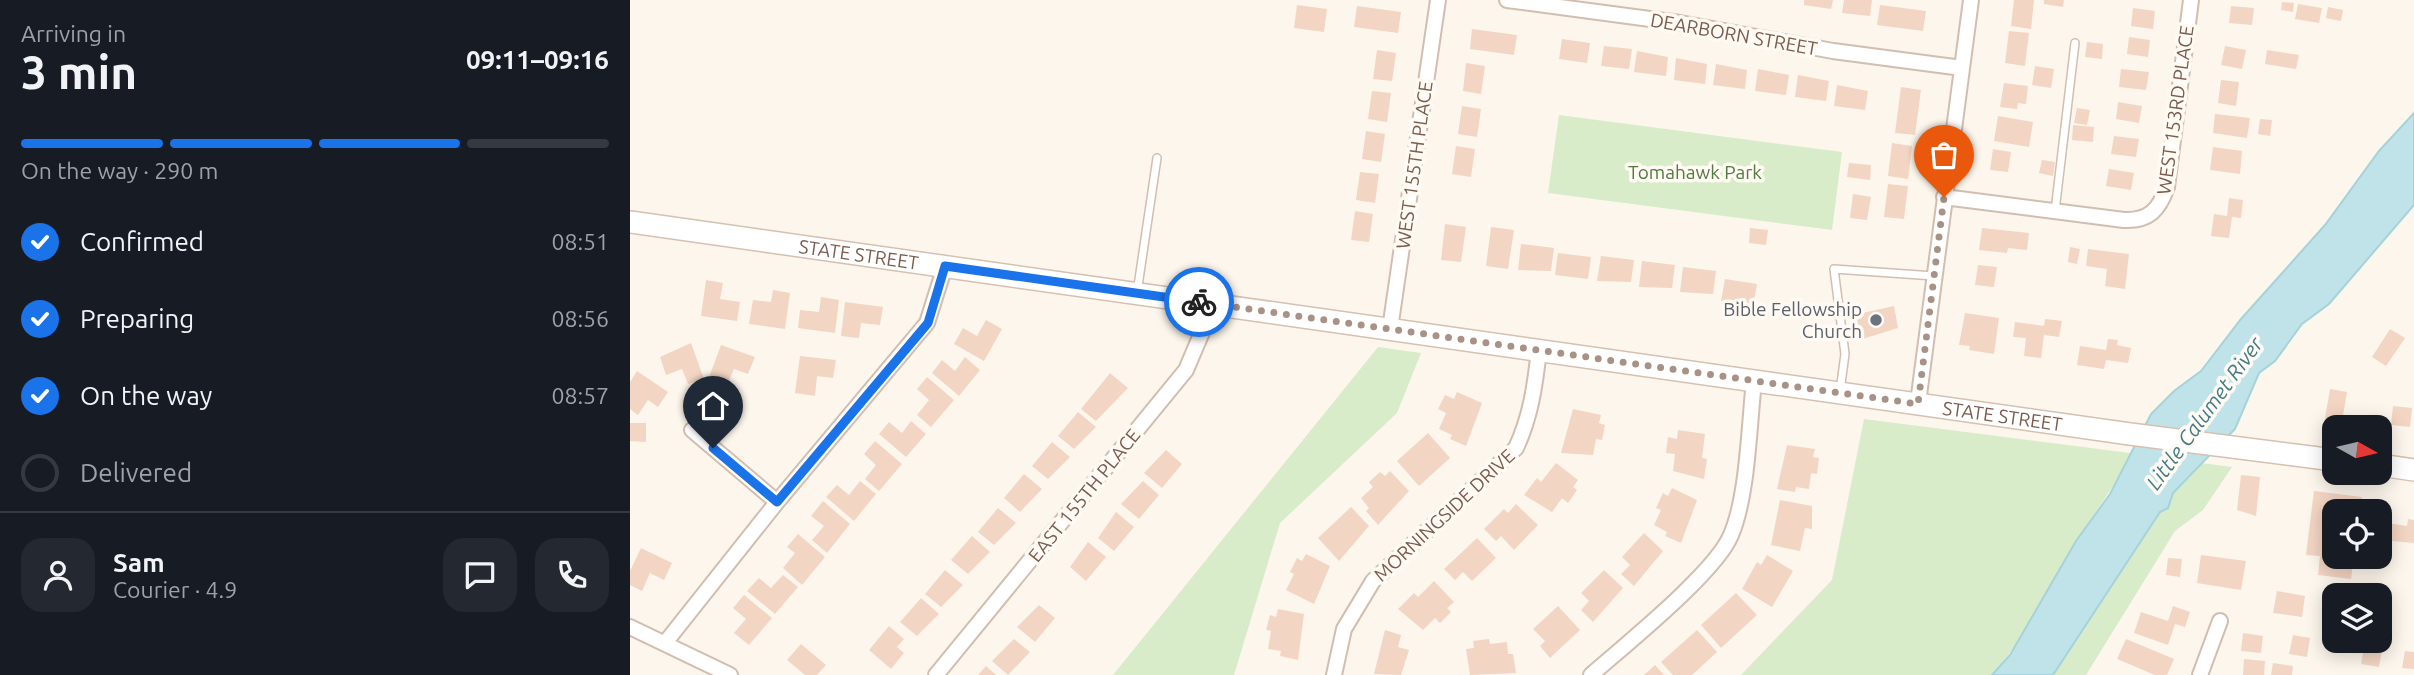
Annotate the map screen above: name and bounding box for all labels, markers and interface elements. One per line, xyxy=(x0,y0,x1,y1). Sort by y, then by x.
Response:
street label: DEARBORN STREET xyxy=(1649,8,1820,60)
text: Arriving in xyxy=(21,21,126,46)
street label: WEST 153RD PLACE xyxy=(2152,24,2198,196)
text: 09:11–09:16 xyxy=(466,45,609,74)
text: 3 min xyxy=(21,46,137,98)
street label: WEST 155TH PLACE xyxy=(1391,80,1437,250)
pin xyxy=(1914,125,1974,197)
icon: bag xyxy=(1925,136,1963,174)
text: On the way · 290 m xyxy=(21,158,218,183)
park label: Tomahawk Park xyxy=(1628,161,1762,183)
icon: check xyxy=(21,223,59,261)
text: Confirmed xyxy=(80,227,204,256)
text: 08:51 xyxy=(551,229,609,254)
street label: STATE STREET xyxy=(797,235,920,274)
courier xyxy=(1164,267,1234,337)
icon: bike xyxy=(1180,283,1218,321)
place label: Bible Fellowship Church xyxy=(1723,298,1862,342)
icon: check xyxy=(21,300,59,338)
text: Preparing xyxy=(80,304,194,333)
text: 08:56 xyxy=(551,306,609,331)
marker: Bible Fellowship Church xyxy=(1868,312,1884,328)
water label: Little Calumet River xyxy=(2141,331,2268,494)
pin xyxy=(683,376,743,448)
icon: check xyxy=(21,377,59,415)
text: On the way xyxy=(80,381,212,410)
text: 08:57 xyxy=(551,383,609,408)
icon: home xyxy=(694,387,732,425)
street label: STATE STREET xyxy=(1941,397,2064,435)
north arrow xyxy=(2322,415,2392,485)
map controls xyxy=(2322,415,2392,653)
street label: EAST 155TH PLACE xyxy=(1024,424,1144,566)
street label: MORNINGSIDE DRIVE xyxy=(1369,444,1519,586)
text: Delivered xyxy=(80,458,192,487)
button: locate xyxy=(2322,499,2392,569)
button: person xyxy=(21,538,95,612)
button: chat xyxy=(443,538,517,612)
button: phone xyxy=(535,538,609,612)
text: Sam xyxy=(113,548,165,577)
text: Courier · 4.9 xyxy=(113,577,237,602)
button: layers xyxy=(2322,583,2392,653)

